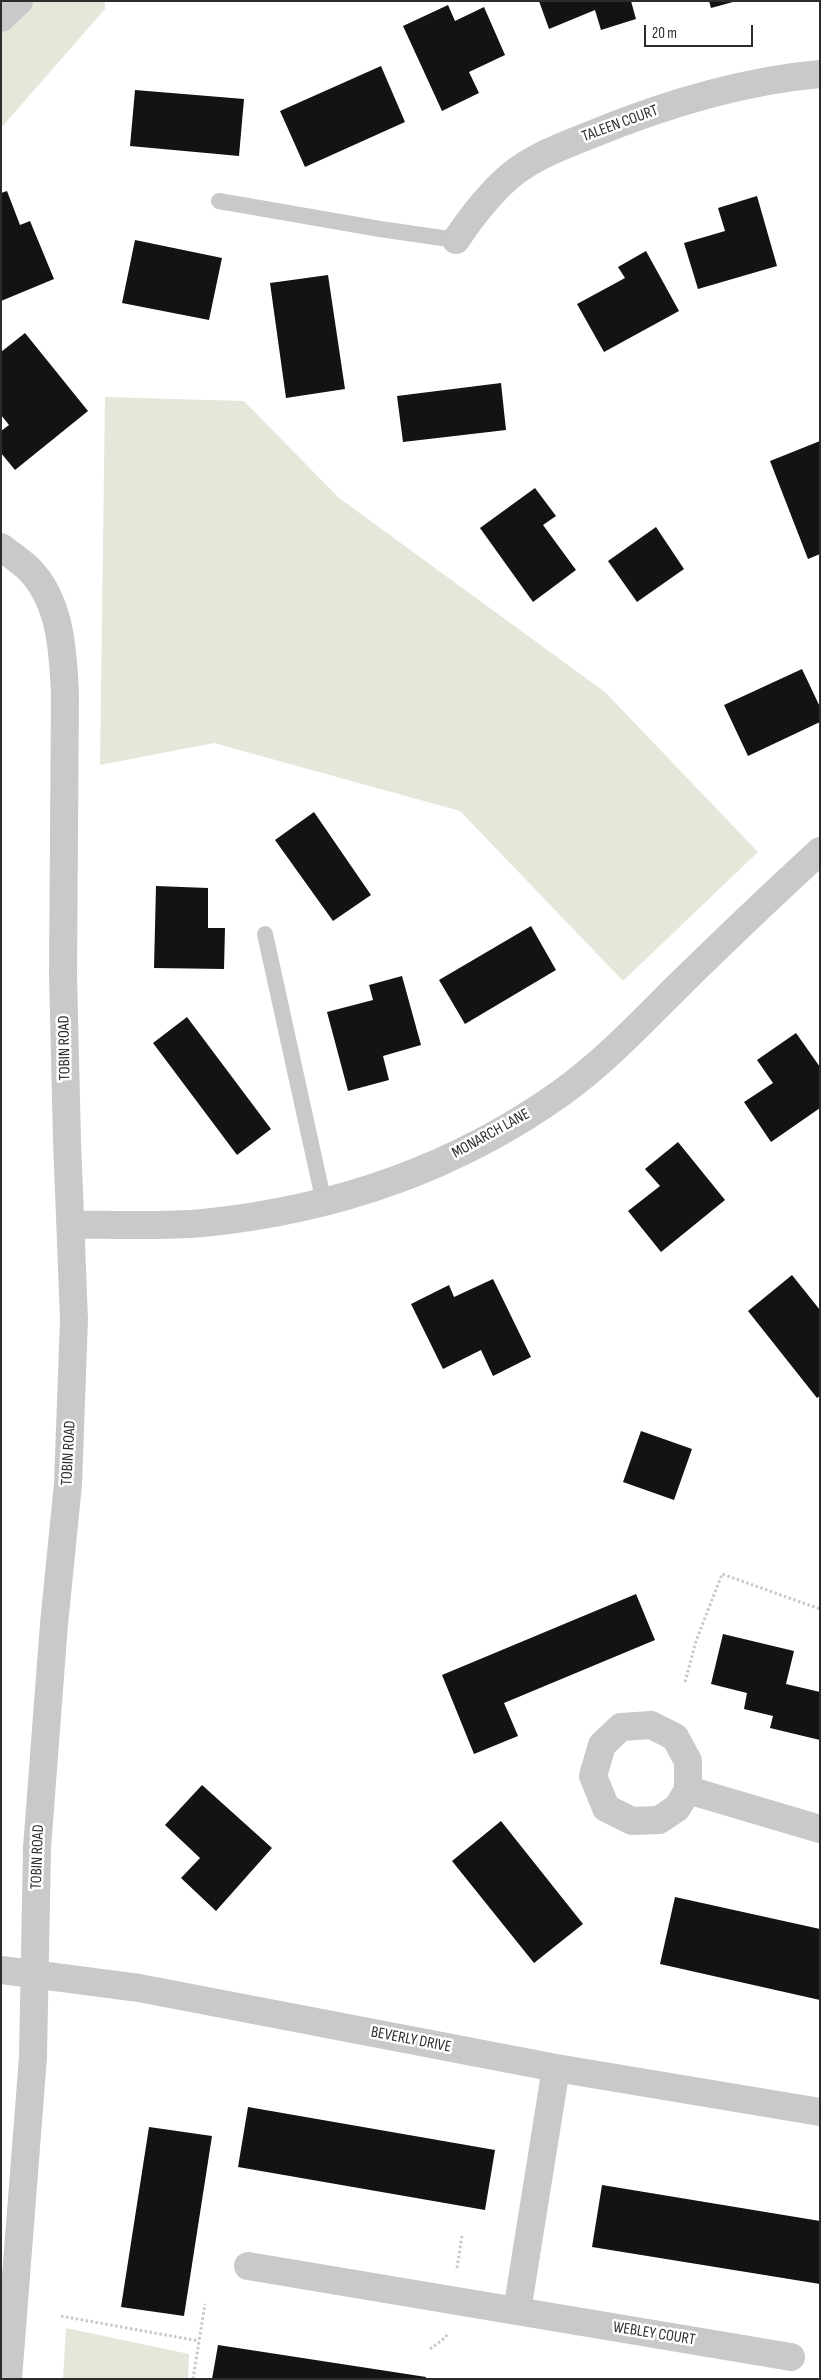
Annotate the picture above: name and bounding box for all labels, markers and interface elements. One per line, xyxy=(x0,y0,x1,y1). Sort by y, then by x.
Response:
scale bar xyxy=(646,15,755,47)
text: 20 m xyxy=(652,24,677,43)
street label: TALEEN COURT xyxy=(579,101,661,147)
street label: TOBIN ROAD xyxy=(55,1015,75,1081)
street label: MONARCH LANE xyxy=(449,1105,533,1163)
street label: TOBIN ROAD xyxy=(58,1420,80,1486)
street label: TOBIN ROAD xyxy=(27,1824,49,1890)
street label: BEVERLY DRIVE xyxy=(369,2023,453,2057)
street label: WEBLEY COURT xyxy=(612,2318,696,2350)

